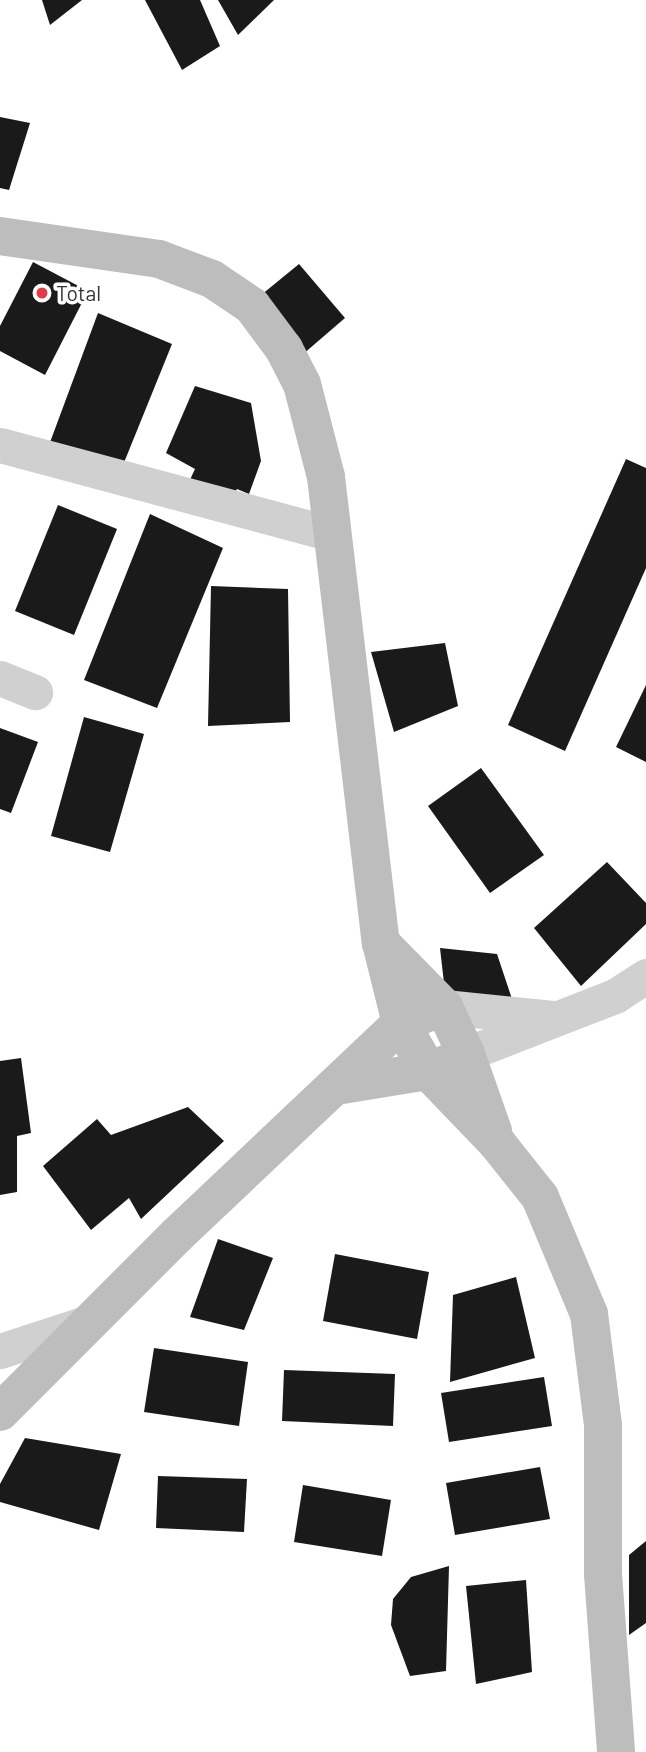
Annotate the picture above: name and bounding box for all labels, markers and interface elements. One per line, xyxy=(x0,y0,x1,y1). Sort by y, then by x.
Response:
place label: Total xyxy=(56,280,101,306)
marker: Total xyxy=(34,285,50,301)

